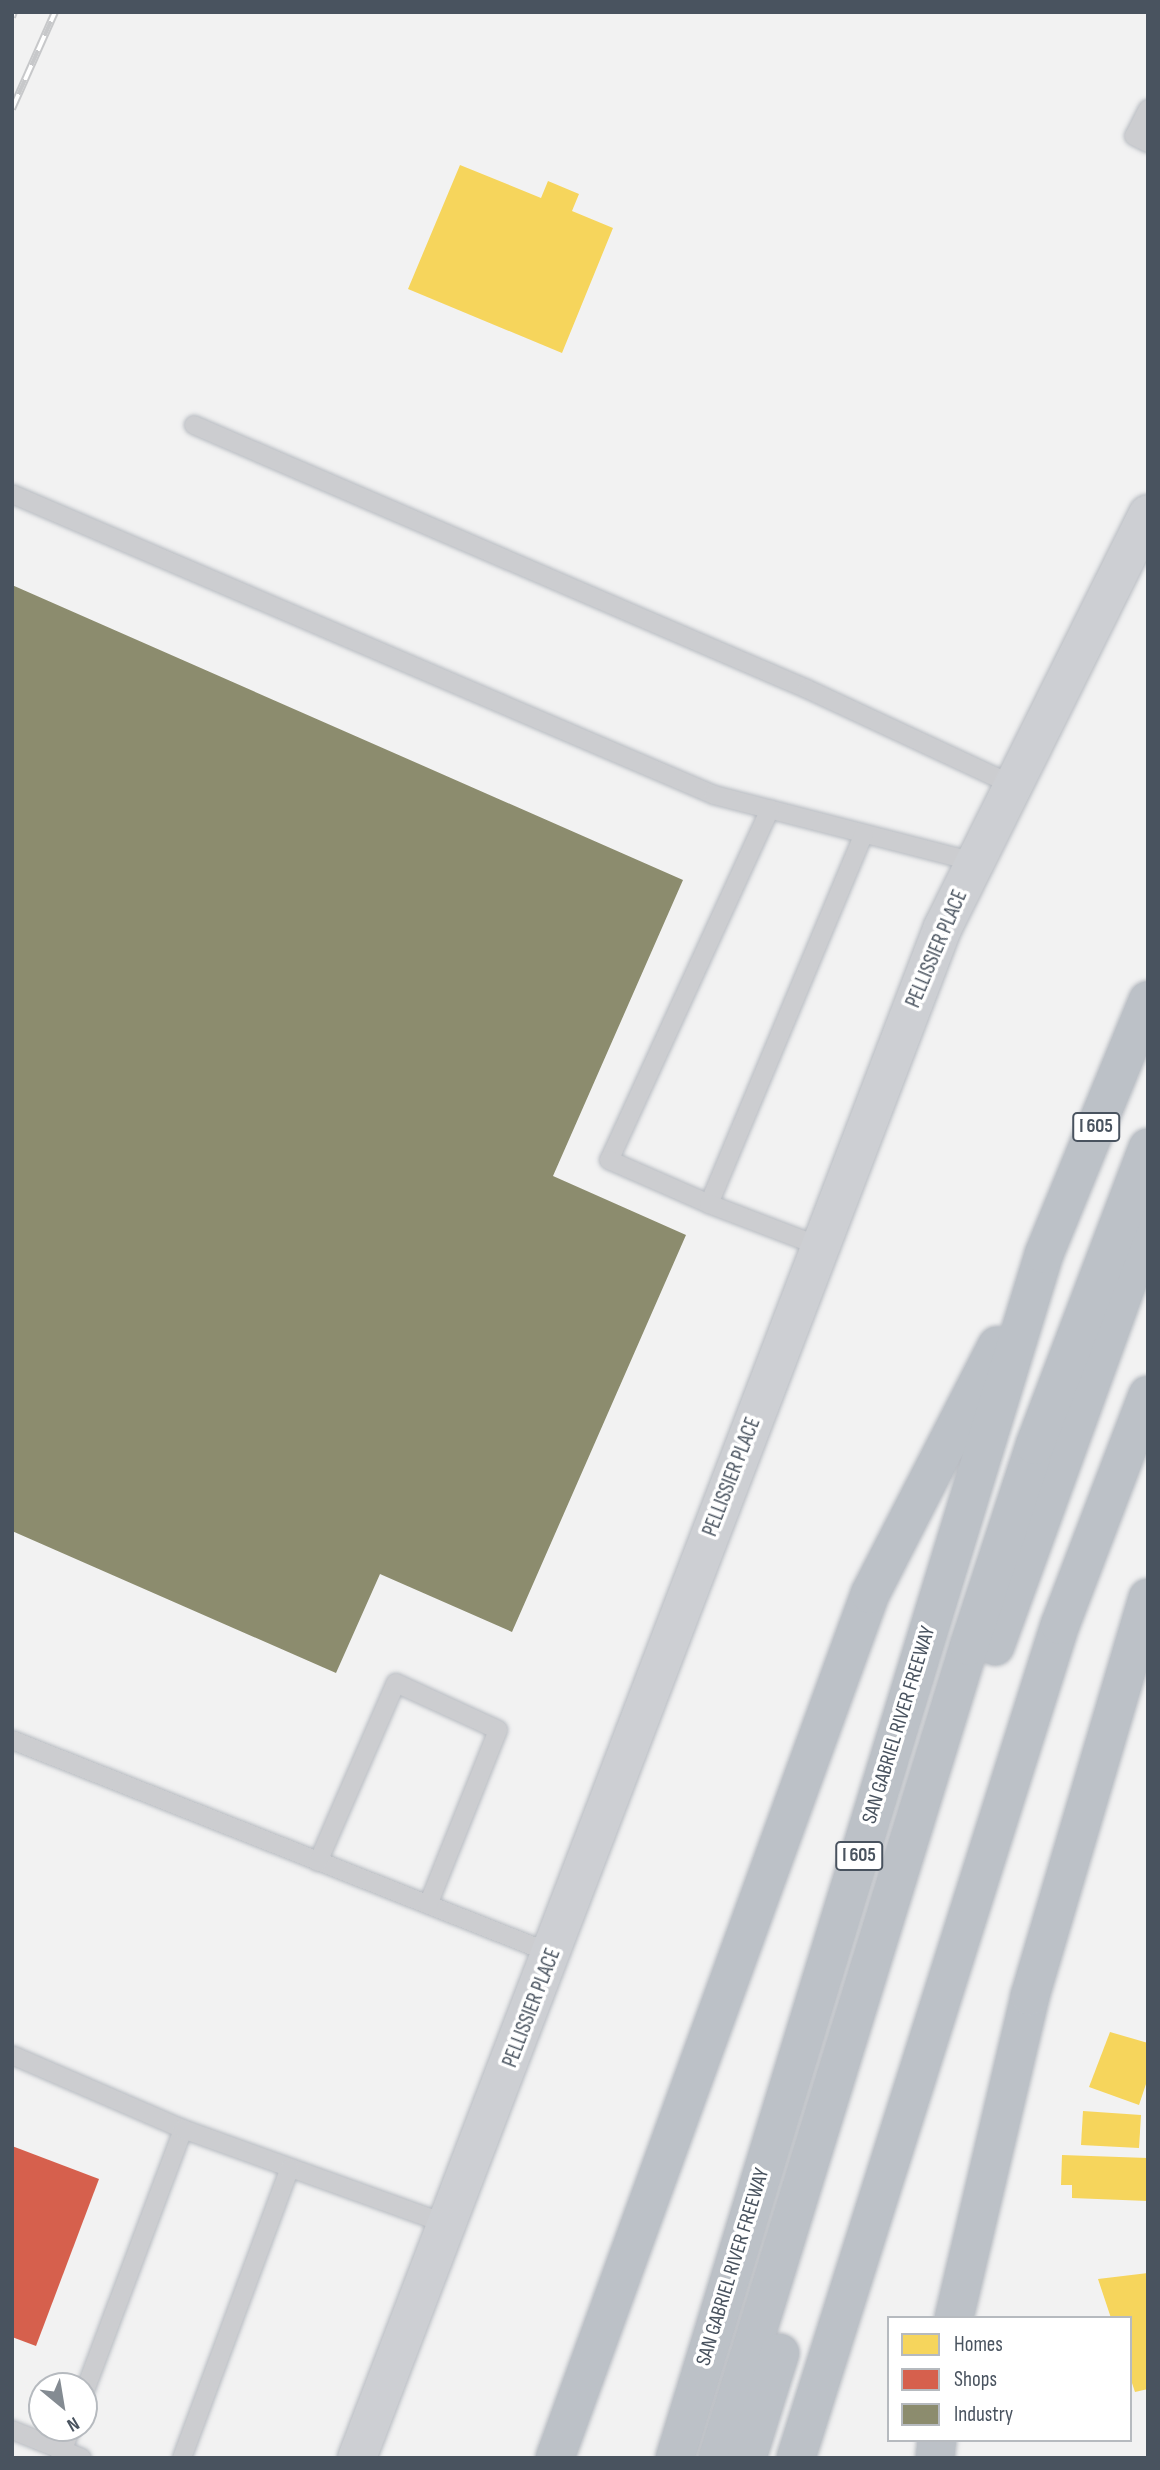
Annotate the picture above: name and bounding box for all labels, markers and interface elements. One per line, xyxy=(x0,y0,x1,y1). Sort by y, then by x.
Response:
street label: PELLISSIER PLACE xyxy=(901,886,973,1012)
road number: I 605 xyxy=(1072,1112,1120,1142)
street label: PELLISSIER PLACE xyxy=(698,1414,766,1540)
street label: SAN GABRIEL RIVER FREEWAY xyxy=(857,1623,941,1827)
road number: I 605 xyxy=(834,1840,884,1872)
street label: PELLISSIER PLACE xyxy=(498,1945,566,2071)
street label: SAN GABRIEL RIVER FREEWAY xyxy=(691,2165,775,2369)
legend xyxy=(887,2316,1132,2442)
text: Homes xyxy=(954,2332,1003,2357)
text: Shops xyxy=(954,2367,997,2392)
north arrow xyxy=(28,2372,98,2442)
text: Industry xyxy=(954,2402,1013,2427)
text: N xyxy=(63,2411,83,2436)

